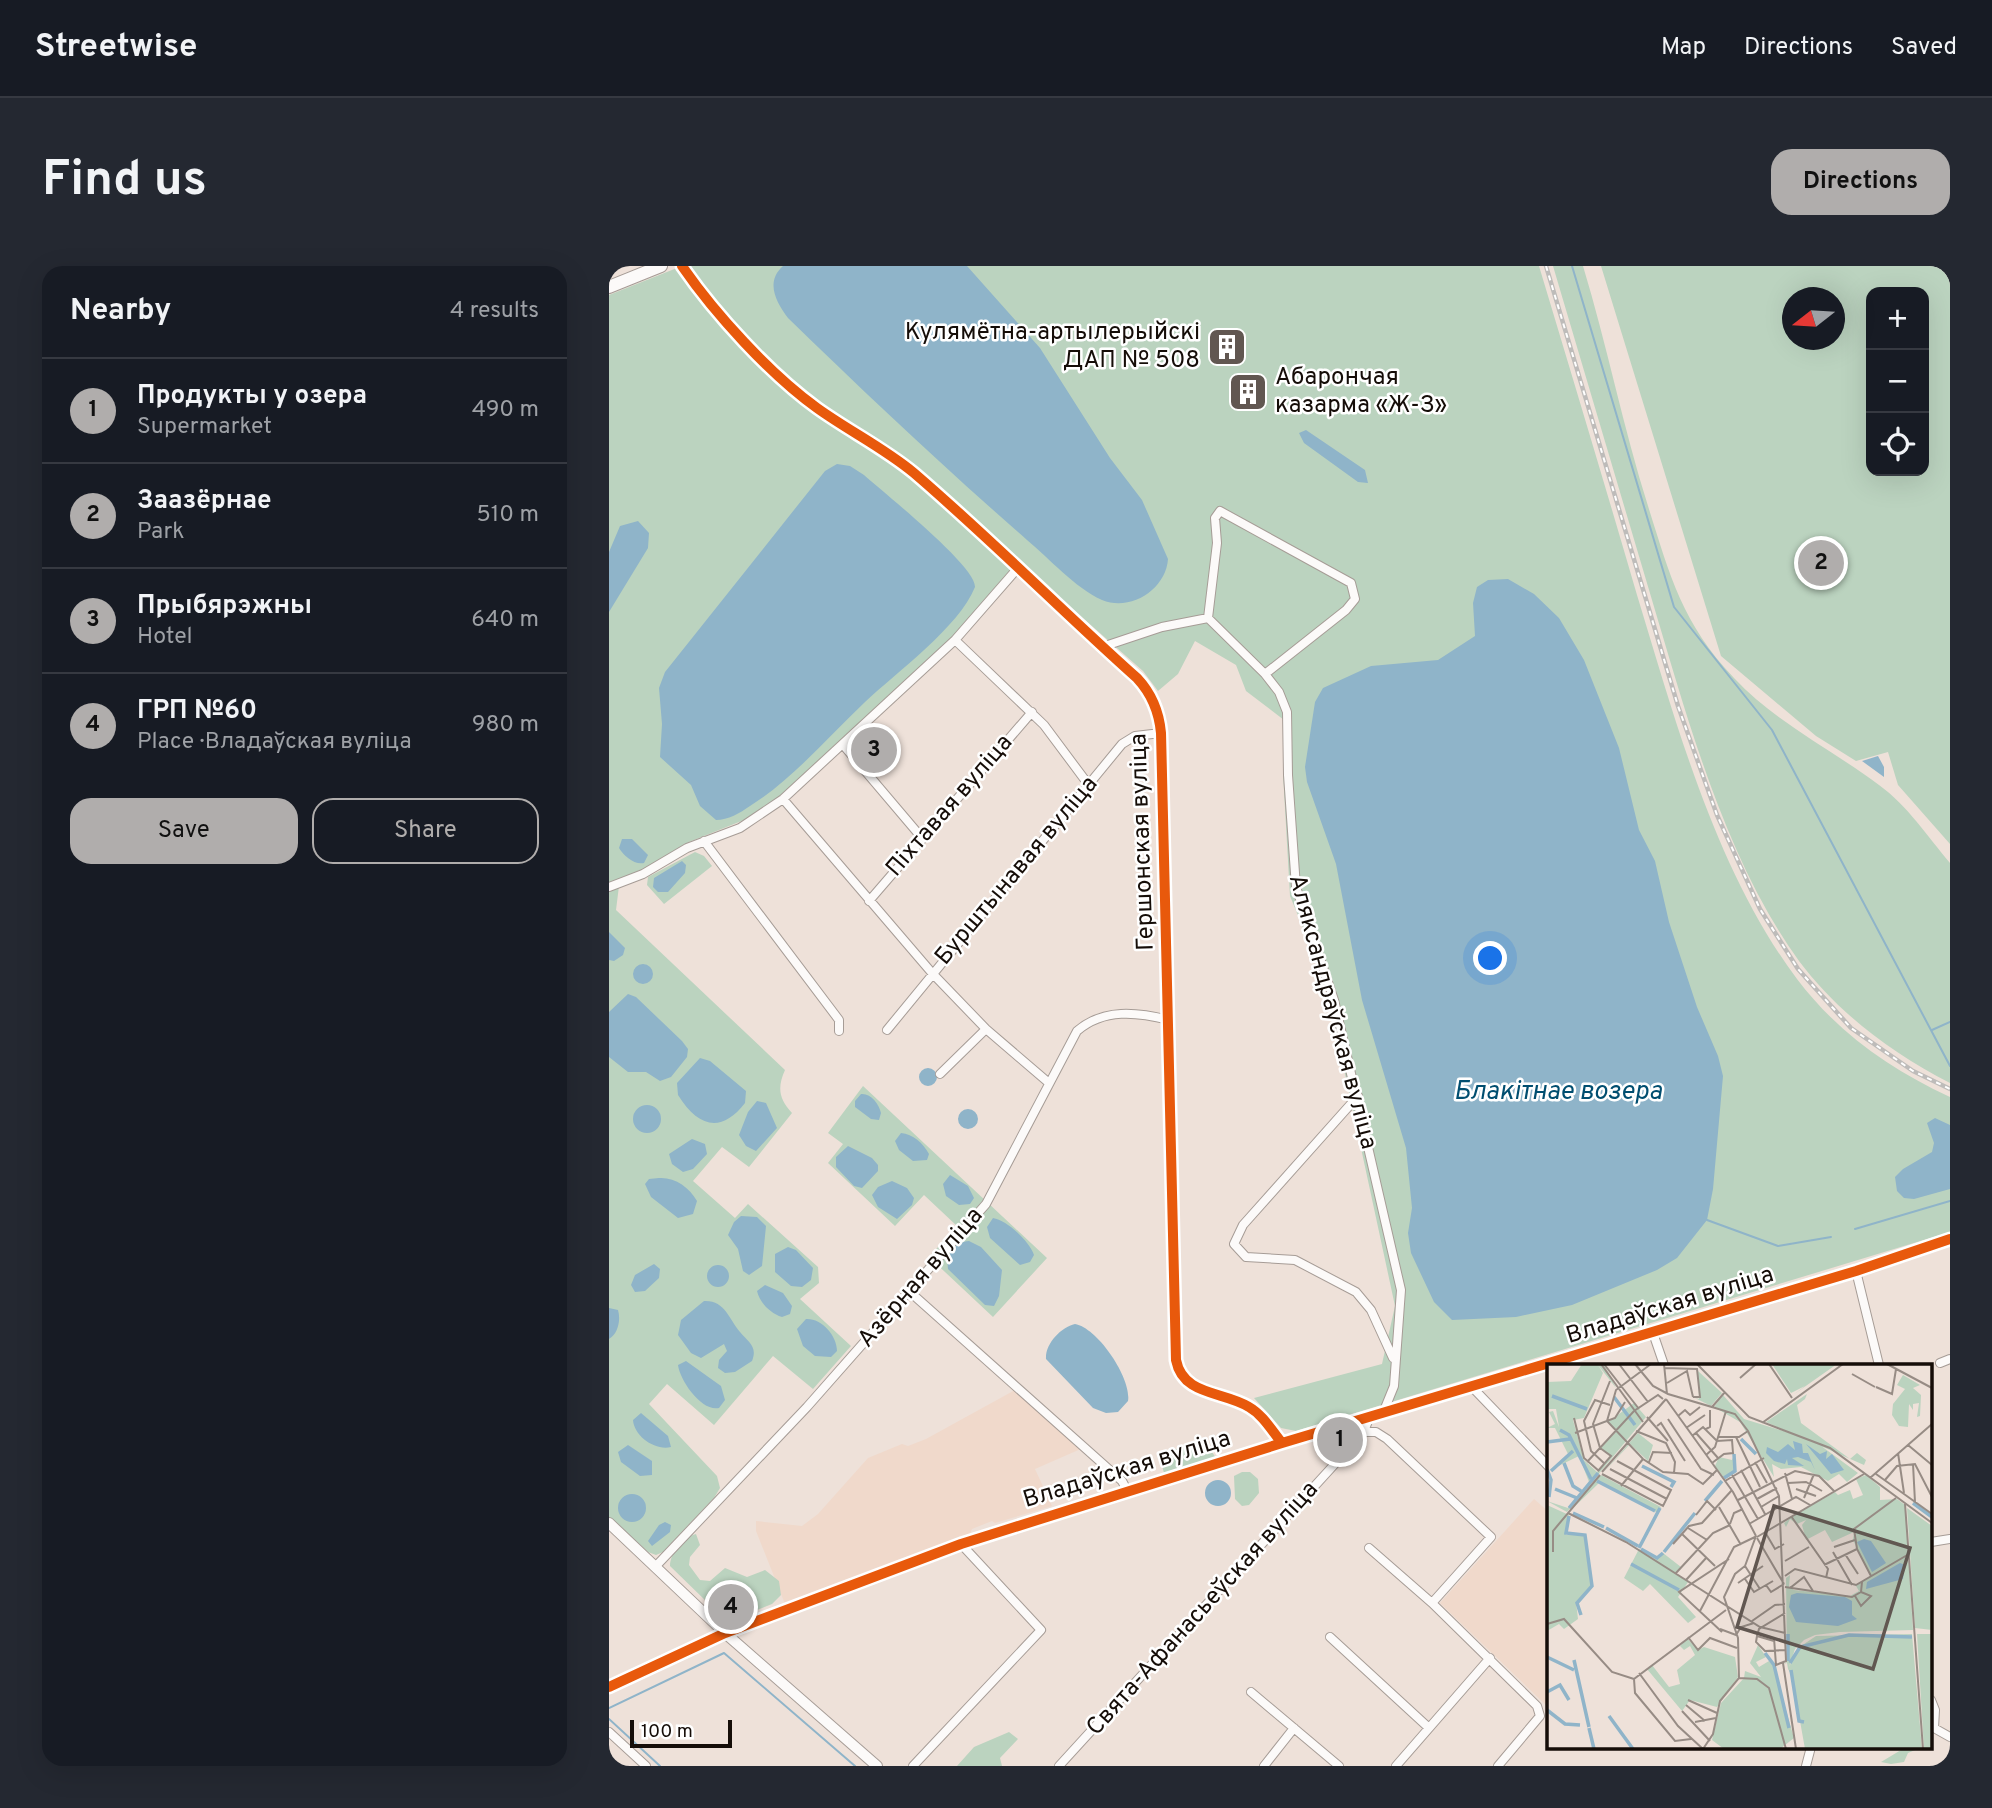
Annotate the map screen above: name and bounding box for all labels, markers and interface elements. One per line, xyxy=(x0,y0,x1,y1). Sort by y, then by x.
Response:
text: Streetwise xyxy=(35,27,197,69)
text: Map xyxy=(1661,33,1706,63)
text: Directions xyxy=(1744,33,1853,63)
text: Saved xyxy=(1891,33,1957,63)
button: Directions xyxy=(1771,149,1950,215)
text: Find us xyxy=(42,151,207,213)
north arrow xyxy=(1782,287,1845,350)
map controls xyxy=(1866,287,1929,476)
button: + xyxy=(1866,287,1929,350)
text: Nearby xyxy=(70,293,171,330)
text: 4 results xyxy=(450,297,539,326)
place label: Кулямётна-артылерыйскі ДАП № 508 xyxy=(905,318,1200,376)
building icon: Кулямётна-артылерыйскі ДАП № 508 xyxy=(1206,326,1248,368)
button: − xyxy=(1866,350,1929,413)
place label: Абарончая казарма «Ж-З» xyxy=(1275,363,1447,421)
building icon: Абарончая казарма «Ж-З» xyxy=(1227,371,1269,413)
text: Продукты у озера xyxy=(137,380,367,413)
text: 1 xyxy=(88,396,98,425)
text: 490 m xyxy=(472,396,539,425)
text: Supermarket xyxy=(137,413,272,442)
button: locate xyxy=(1866,413,1929,476)
text: Заазёрнае xyxy=(137,485,271,518)
text: 2 xyxy=(86,501,100,530)
text: 510 m xyxy=(476,501,539,530)
text: Park xyxy=(137,518,184,547)
pin: 2 xyxy=(1798,537,1844,589)
text: Прыбярэжны xyxy=(137,590,312,623)
text: 3 xyxy=(86,606,100,635)
text: 640 m xyxy=(471,606,539,635)
text: Hotel xyxy=(137,623,193,652)
text: ГРП №60 xyxy=(137,695,257,728)
text: 4 xyxy=(86,711,100,740)
text: 980 m xyxy=(472,711,539,740)
pin: 3 xyxy=(851,724,897,776)
text: Place · Владаўская вуліца xyxy=(137,728,411,757)
street label: Піхтавая вуліца xyxy=(880,729,1020,883)
street label: Гершонская вуліца xyxy=(1124,733,1162,951)
street label: Бурштынавая вуліца xyxy=(929,770,1105,972)
button: Save xyxy=(70,798,298,864)
button: Share xyxy=(312,798,539,864)
street label: Аляксандраўская вуліца xyxy=(1281,871,1383,1153)
your location xyxy=(1473,941,1507,975)
water label: Блакітнае возера xyxy=(1454,1076,1663,1109)
street label: Азёрная вуліца xyxy=(852,1202,990,1354)
street label: Владаўская вуліца xyxy=(1562,1260,1778,1352)
inset map xyxy=(1547,1364,1933,1748)
pin: 1 xyxy=(1317,1414,1363,1466)
street label: Владаўская вуліца xyxy=(1019,1424,1235,1516)
street label: Свята-Афанасьеўская вуліца xyxy=(1081,1476,1325,1742)
pin: 4 xyxy=(708,1581,754,1633)
scale bar xyxy=(630,1717,731,1749)
text: 100 m xyxy=(641,1720,693,1744)

